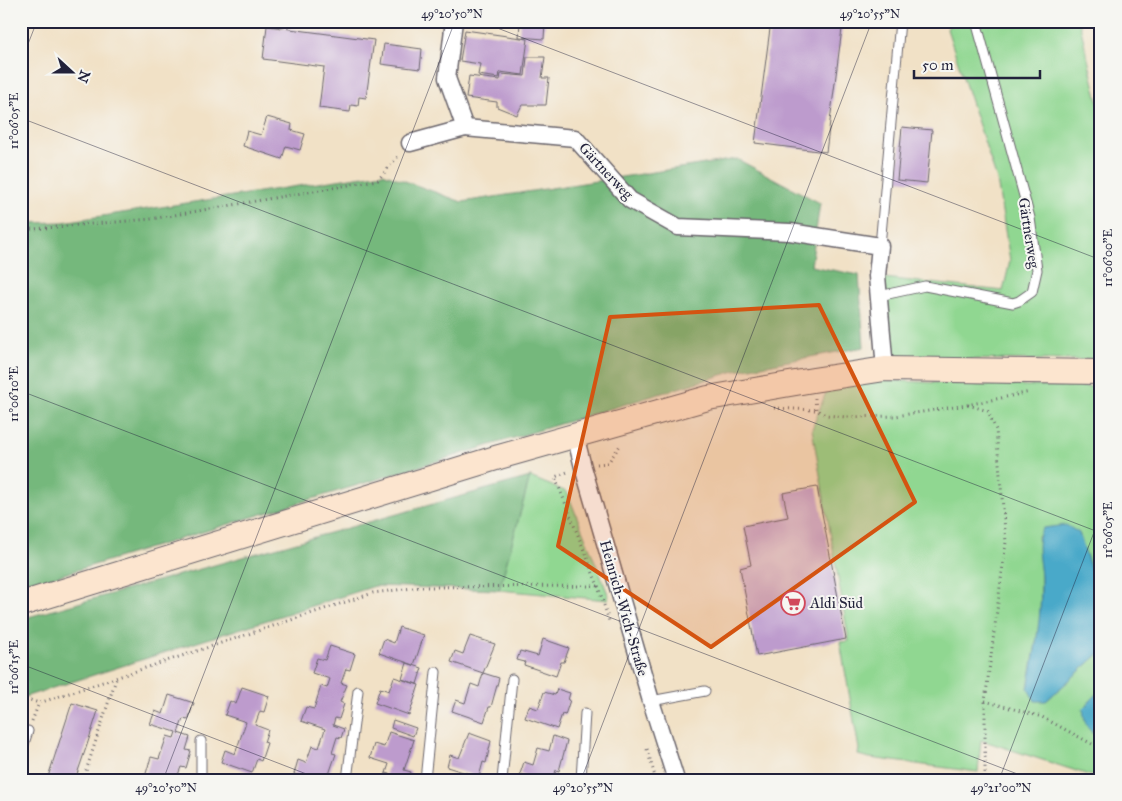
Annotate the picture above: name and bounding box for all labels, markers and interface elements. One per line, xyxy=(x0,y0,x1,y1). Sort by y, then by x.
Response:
text: 49°20'50"N xyxy=(421,7,483,21)
text: 49°20'55"N xyxy=(840,7,900,21)
north arrow xyxy=(48,48,98,98)
scale bar xyxy=(914,48,1041,80)
text: 50 m xyxy=(922,56,954,74)
text: N xyxy=(74,68,94,85)
text: 11°06'05"E xyxy=(7,92,21,149)
street label: Gärtnerweg xyxy=(575,139,638,204)
street label: Gärtnerweg xyxy=(1015,196,1044,271)
text: 11°06'00"E xyxy=(1101,229,1115,287)
text: 11°06'10"E xyxy=(7,366,21,422)
text: 11°06'05"E xyxy=(1101,501,1115,558)
street label: Heinrich-Wich-Straße xyxy=(596,538,652,678)
supermarket icon: Aldi Süd xyxy=(780,590,806,616)
place label: Aldi Süd xyxy=(809,594,864,612)
text: 11°06'15"E xyxy=(7,639,21,694)
text: 49°20'50"N xyxy=(135,781,197,795)
text: 49°20'55"N xyxy=(553,781,613,795)
text: 49°21'00"N xyxy=(971,781,1031,795)

